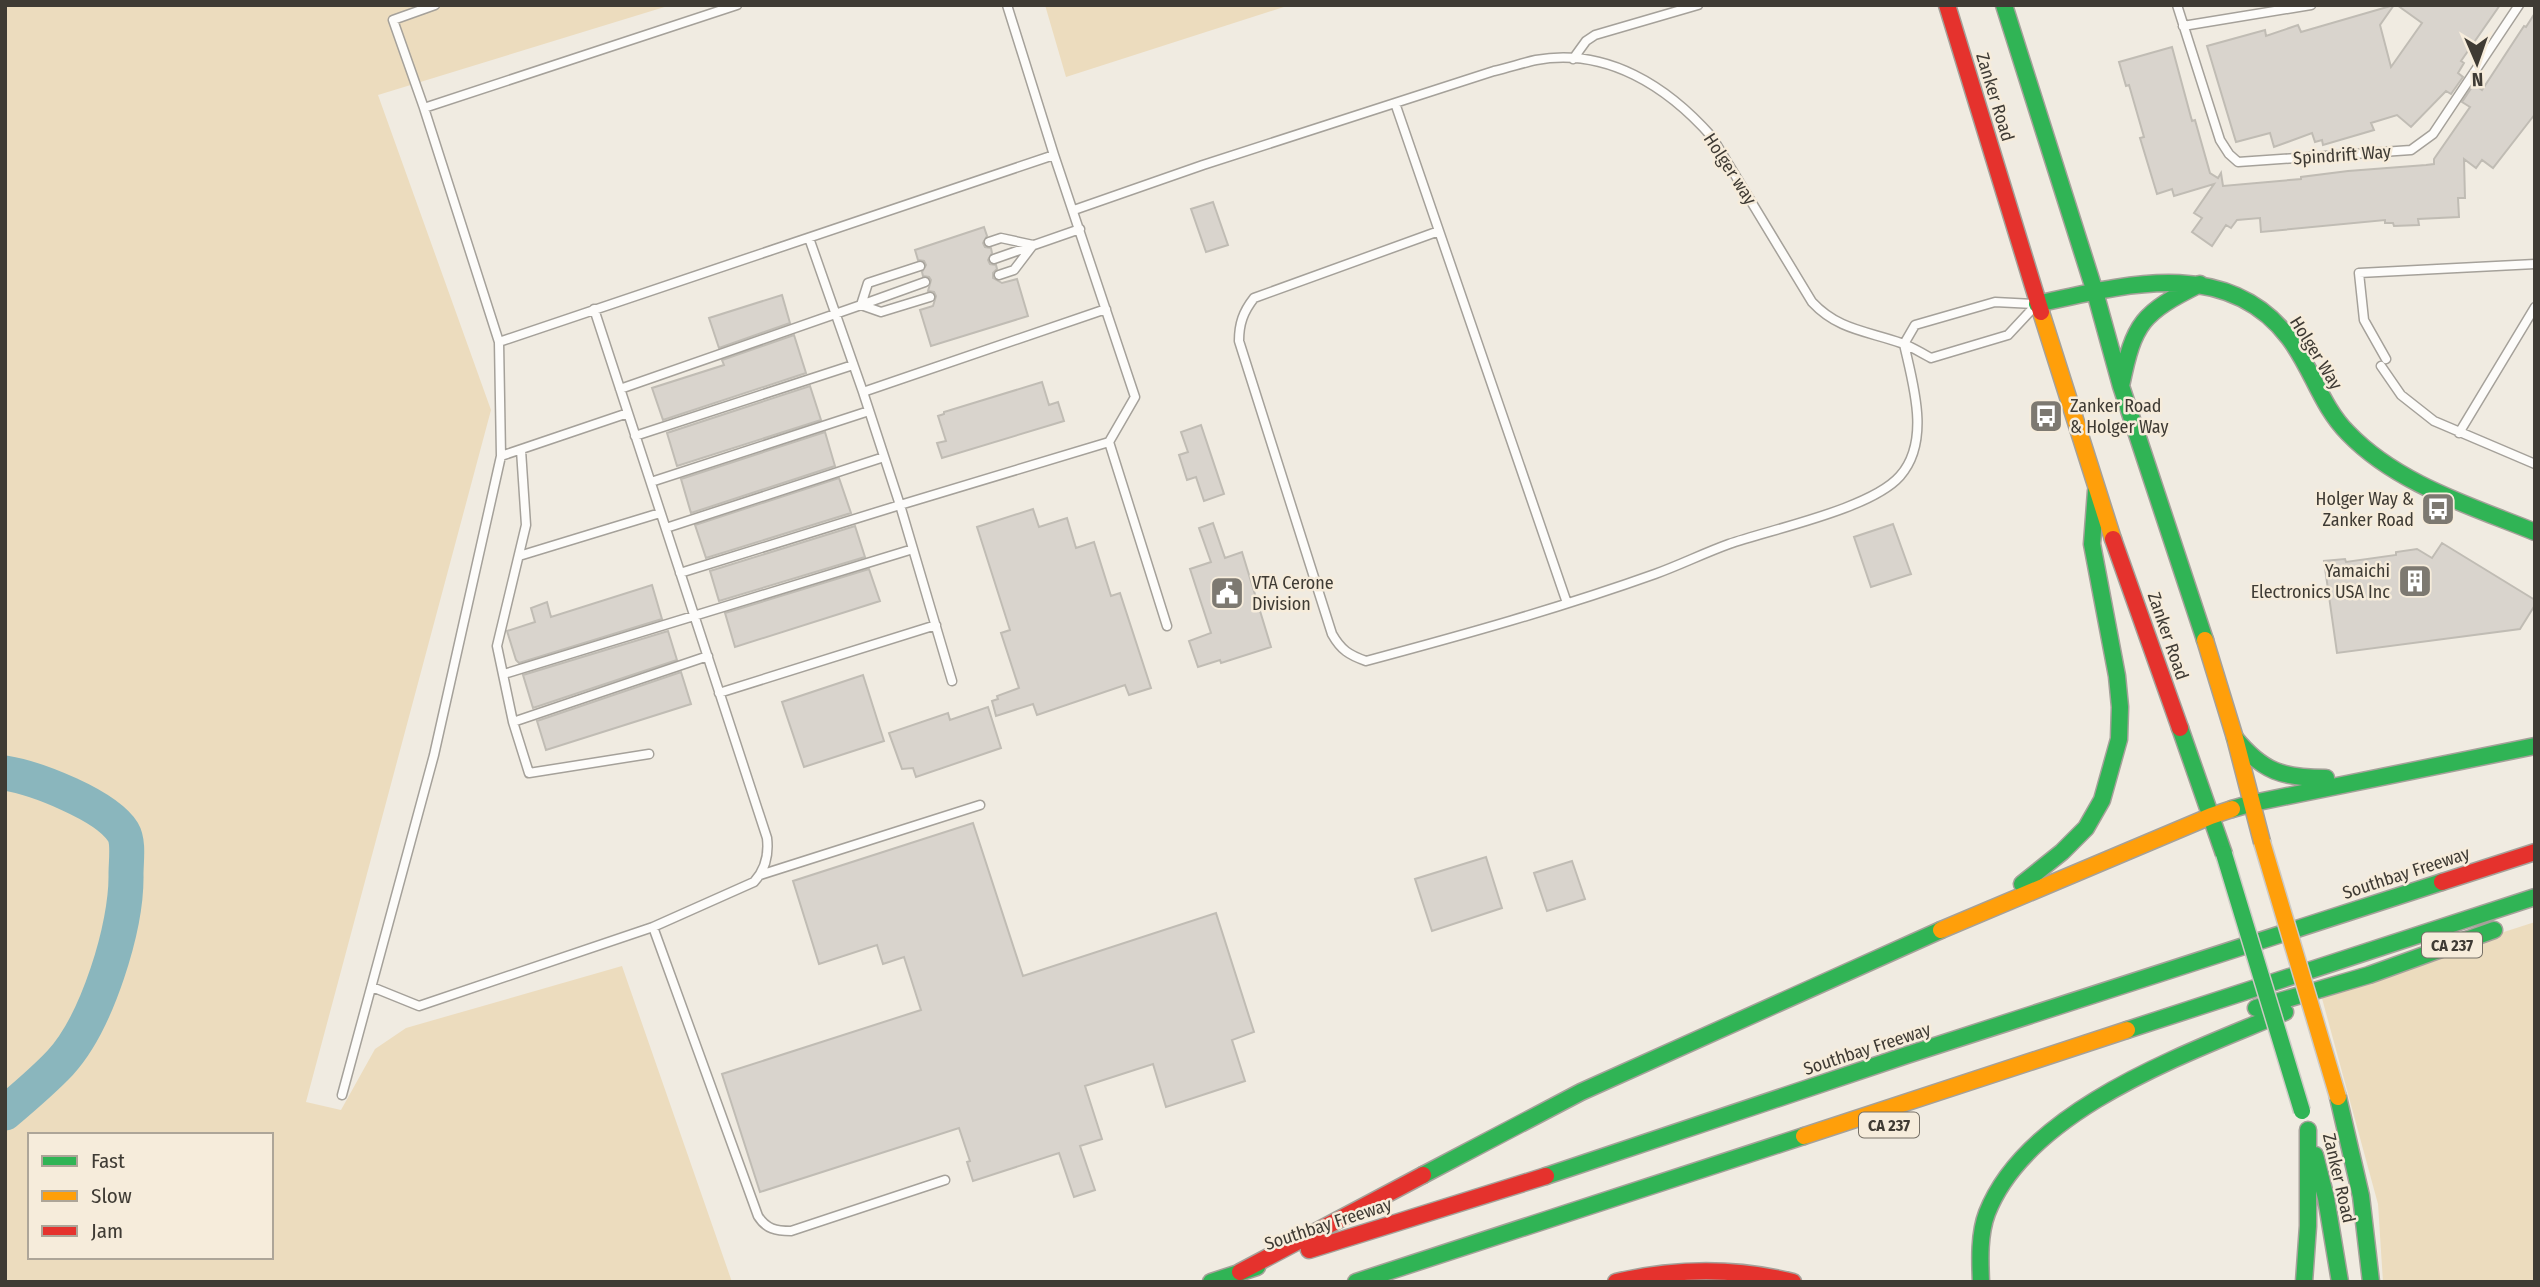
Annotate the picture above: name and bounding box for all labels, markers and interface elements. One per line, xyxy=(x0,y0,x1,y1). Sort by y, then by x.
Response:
north arrow xyxy=(2442,28,2512,98)
street label: Zanker Road xyxy=(1971,50,2019,144)
text: N xyxy=(2471,68,2484,91)
street label: Holger way xyxy=(1699,129,1761,209)
street label: Spindrift Way xyxy=(2292,141,2392,169)
street label: Holger Way xyxy=(2285,312,2347,394)
place label: Zanker Road & Holger Way xyxy=(2070,395,2168,438)
bus stop icon: Zanker Road & Holger Way xyxy=(2027,397,2065,435)
place label: Holger Way & Zanker Road xyxy=(2316,488,2414,531)
bus stop icon: Holger Way & Zanker Road xyxy=(2419,490,2457,528)
place label: Yamaichi Electronics USA Inc xyxy=(2251,560,2390,603)
building icon: Yamaichi Electronics USA Inc xyxy=(2396,562,2434,600)
place label: VTA Cerone Division xyxy=(1252,572,1334,615)
public building icon: VTA Cerone Division xyxy=(1208,574,1246,612)
street label: Zanker Road xyxy=(2143,589,2193,683)
street label: Southbay Freeway xyxy=(2340,842,2472,904)
road number: CA 237 xyxy=(2422,932,2482,958)
street label: Southbay Freeway xyxy=(1801,1018,1933,1080)
road number: CA 237 xyxy=(1859,1112,1919,1138)
street label: Zanker Road xyxy=(2318,1131,2360,1225)
legend xyxy=(28,1133,273,1259)
text: Fast xyxy=(91,1148,125,1174)
text: Slow xyxy=(91,1183,132,1209)
street label: Southbay Freeway xyxy=(1262,1193,1394,1255)
text: Jam xyxy=(91,1218,123,1244)

